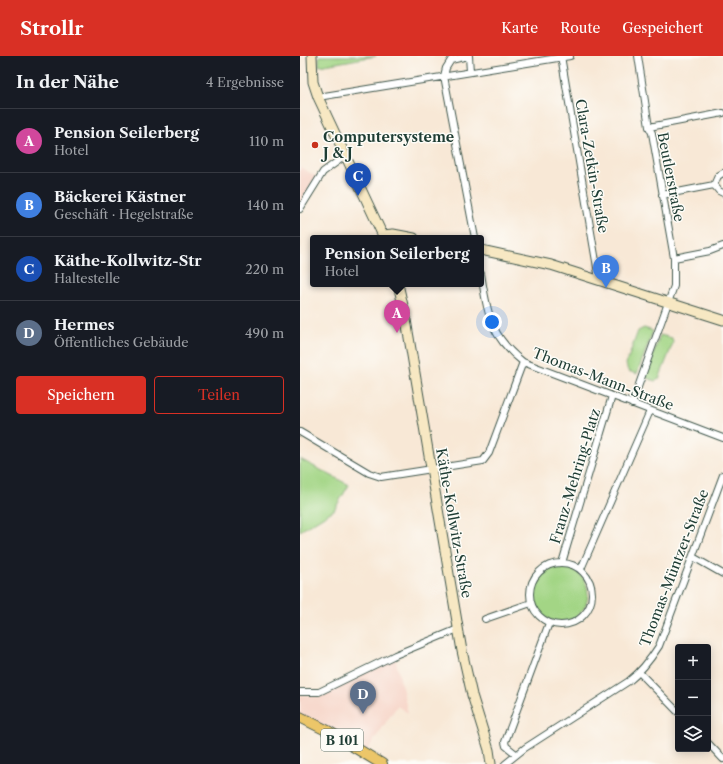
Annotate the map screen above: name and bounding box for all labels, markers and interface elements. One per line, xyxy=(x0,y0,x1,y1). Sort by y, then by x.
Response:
text: Strollr xyxy=(20,17,84,40)
text: Karte xyxy=(501,19,538,37)
text: Route xyxy=(560,19,600,37)
text: Gespeichert xyxy=(622,19,703,37)
text: In der Nähe xyxy=(16,72,119,92)
text: 4 Ergebnisse xyxy=(206,74,284,90)
street label: Clara-Zetkin-Straße xyxy=(571,98,613,235)
text: Pension Seilerberg xyxy=(54,123,199,142)
place label: Computersysteme J & J xyxy=(320,128,454,162)
street label: Beutlerstraße xyxy=(653,131,689,223)
text: A xyxy=(24,133,34,149)
text: 110 m xyxy=(249,133,284,149)
marker: Computersysteme J & J xyxy=(310,140,320,150)
text: Hotel xyxy=(54,142,89,158)
pin: C xyxy=(345,163,371,196)
text: Bäckerei Kästner xyxy=(54,187,186,206)
text: B xyxy=(24,197,34,213)
text: 140 m xyxy=(247,197,284,213)
text: Geschäft · Hegelstraße xyxy=(54,206,194,222)
popup xyxy=(310,235,484,287)
text: Pension Seilerberg xyxy=(324,244,470,263)
text: Käthe-Kollwitz-Str xyxy=(54,251,202,270)
pin: B xyxy=(593,255,619,288)
text: C xyxy=(24,261,34,277)
text: 220 m xyxy=(245,261,284,277)
text: Hotel xyxy=(324,263,359,279)
text: Haltestelle xyxy=(54,270,120,286)
pin: A xyxy=(384,300,410,333)
your location xyxy=(482,312,502,332)
text: Hermes xyxy=(54,315,115,334)
text: D xyxy=(23,325,35,341)
text: 490 m xyxy=(245,325,284,341)
text: Öffentliches Gebäude xyxy=(54,334,188,350)
street label: Thomas-Mann-Straße xyxy=(530,344,676,414)
button: Speichern xyxy=(16,376,146,414)
button: Teilen xyxy=(154,376,284,414)
street label: Franz-Mehring-Platz xyxy=(546,406,604,546)
street label: Käthe-Kollwitz-Straße xyxy=(432,447,476,599)
street label: Thomas-Müntzer-Straße xyxy=(636,486,712,649)
map controls xyxy=(675,644,711,752)
button: + xyxy=(675,644,711,680)
button: − xyxy=(675,680,711,716)
pin: D xyxy=(350,681,376,714)
button: layers xyxy=(675,716,711,752)
road number: B 101 xyxy=(321,729,363,751)

